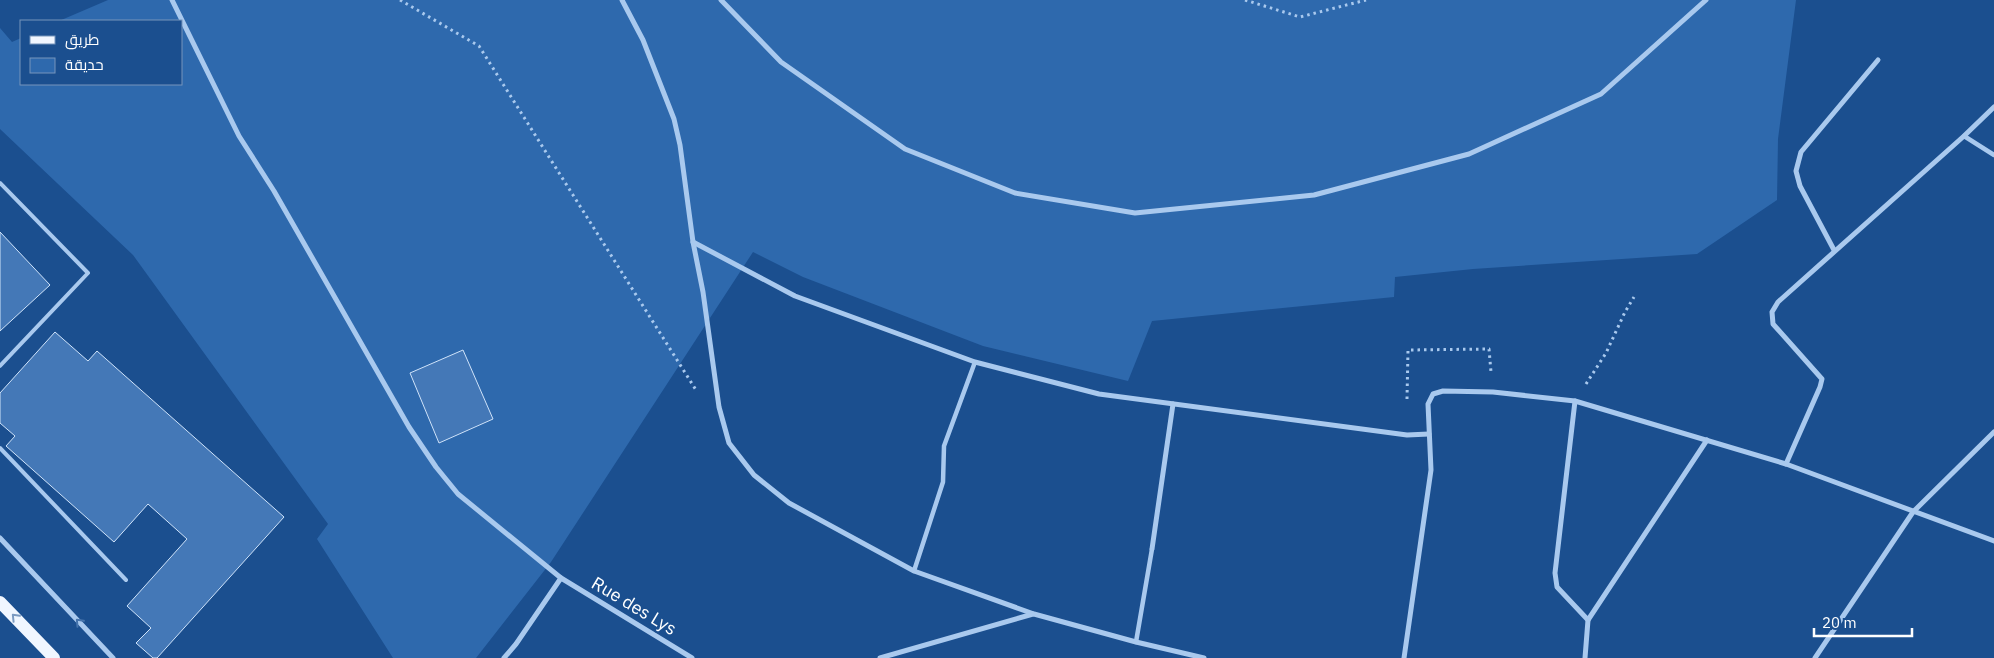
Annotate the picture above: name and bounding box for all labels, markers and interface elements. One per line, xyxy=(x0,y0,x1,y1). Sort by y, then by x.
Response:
legend xyxy=(20,20,182,85)
text: طريق xyxy=(65,30,99,50)
text: حديقة xyxy=(65,55,104,74)
street label: Rue des Lys xyxy=(588,571,681,640)
scale bar xyxy=(1814,606,1912,638)
text: 20 m xyxy=(1822,613,1857,632)
one-way arrow xyxy=(12,614,21,623)
one-way arrow xyxy=(76,619,85,628)

